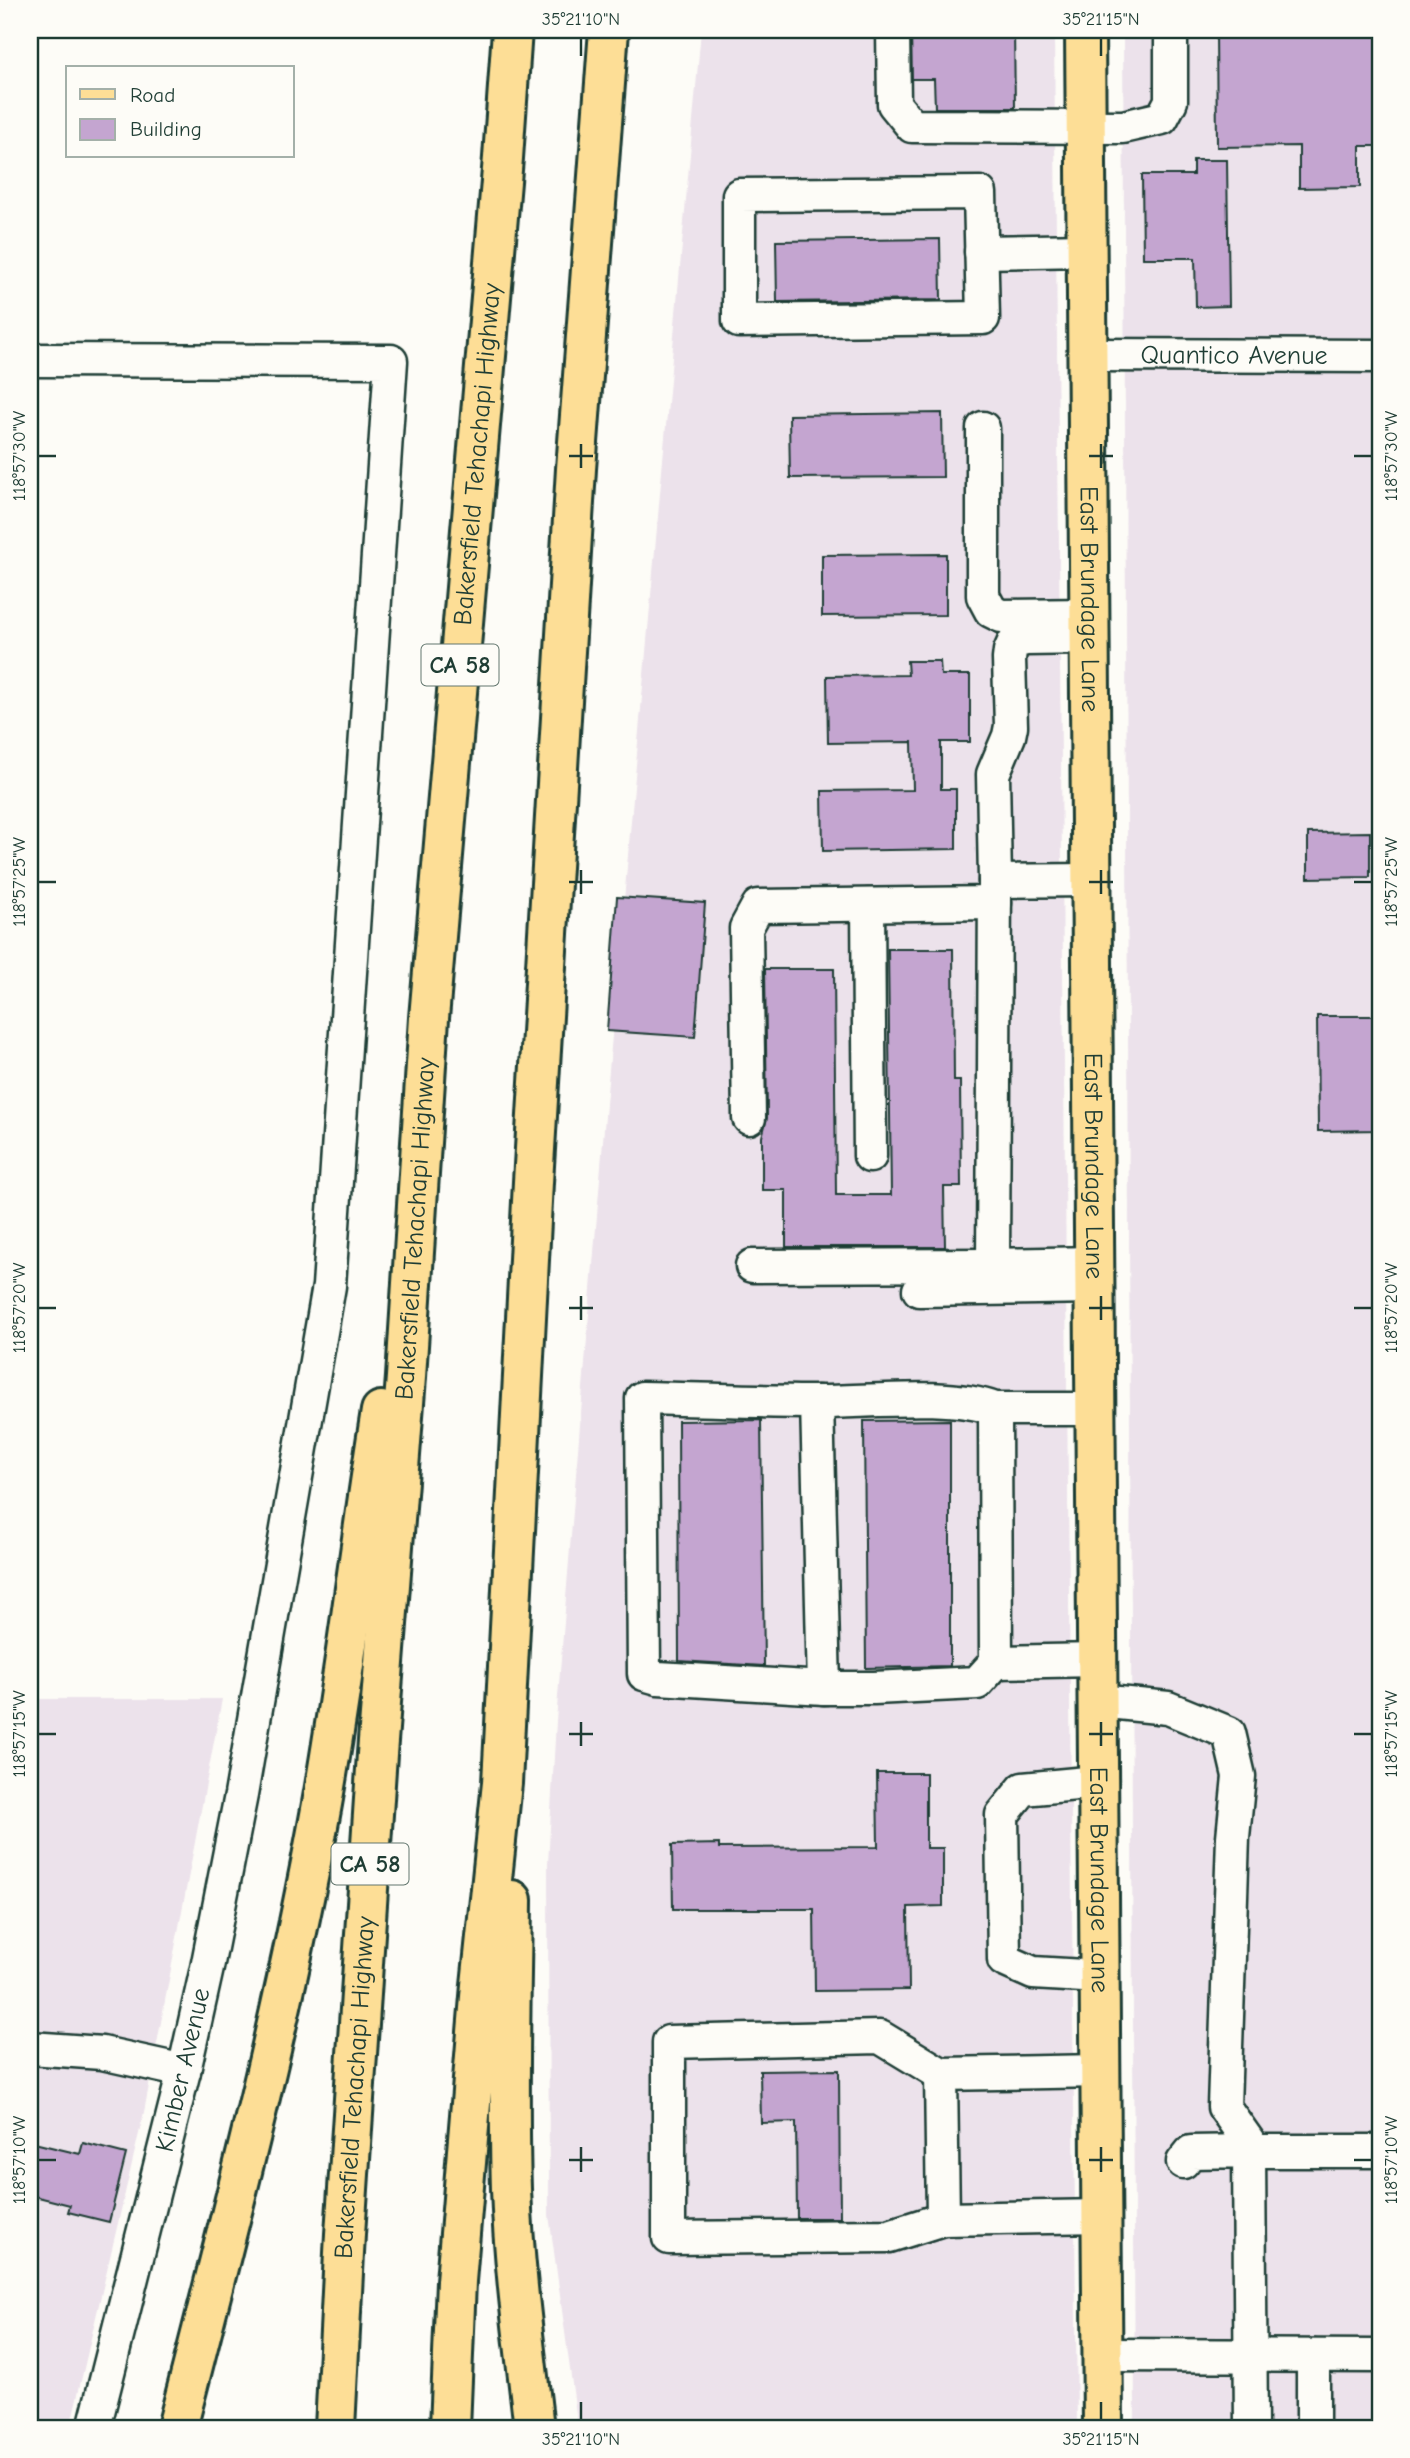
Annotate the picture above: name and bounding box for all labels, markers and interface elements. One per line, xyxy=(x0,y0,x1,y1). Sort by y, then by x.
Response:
text: 35°21'10"N xyxy=(542,9,620,30)
text: 35°21'15"N xyxy=(1062,9,1140,30)
legend xyxy=(66,66,294,158)
text: Road xyxy=(130,83,175,107)
text: Building xyxy=(130,117,202,141)
street label: Bakersfield Tehachapi Highway xyxy=(448,282,507,626)
street label: Quantico Avenue xyxy=(1140,340,1328,371)
text: 118°57'30"W xyxy=(9,410,30,501)
text: 118°57'30"W xyxy=(1381,410,1402,501)
street label: East Brundage Lane xyxy=(1073,486,1105,712)
road number: CA 58 xyxy=(421,644,498,686)
text: 118°57'25"W xyxy=(9,837,30,927)
text: 118°57'25"W xyxy=(1381,837,1402,927)
street label: East Brundage Lane xyxy=(1078,1053,1109,1279)
street label: Bakersfield Tehachapi Highway xyxy=(389,1056,441,1401)
text: 118°57'20"W xyxy=(9,1262,30,1353)
text: 118°57'20"W xyxy=(1381,1262,1402,1353)
text: 118°57'15"W xyxy=(9,1690,30,1778)
text: 118°57'15"W xyxy=(1381,1690,1402,1778)
street label: East Brundage Lane xyxy=(1083,1767,1115,1993)
road number: CA 58 xyxy=(332,1843,408,1884)
street label: Bakersfield Tehachapi Highway xyxy=(329,1915,381,2260)
street label: Kimber Avenue xyxy=(150,1985,216,2155)
text: 118°57'10"W xyxy=(9,2115,30,2204)
text: 118°57'10"W xyxy=(1381,2115,1402,2204)
text: 35°21'10"N xyxy=(542,2429,620,2450)
text: 35°21'15"N xyxy=(1062,2429,1140,2450)

